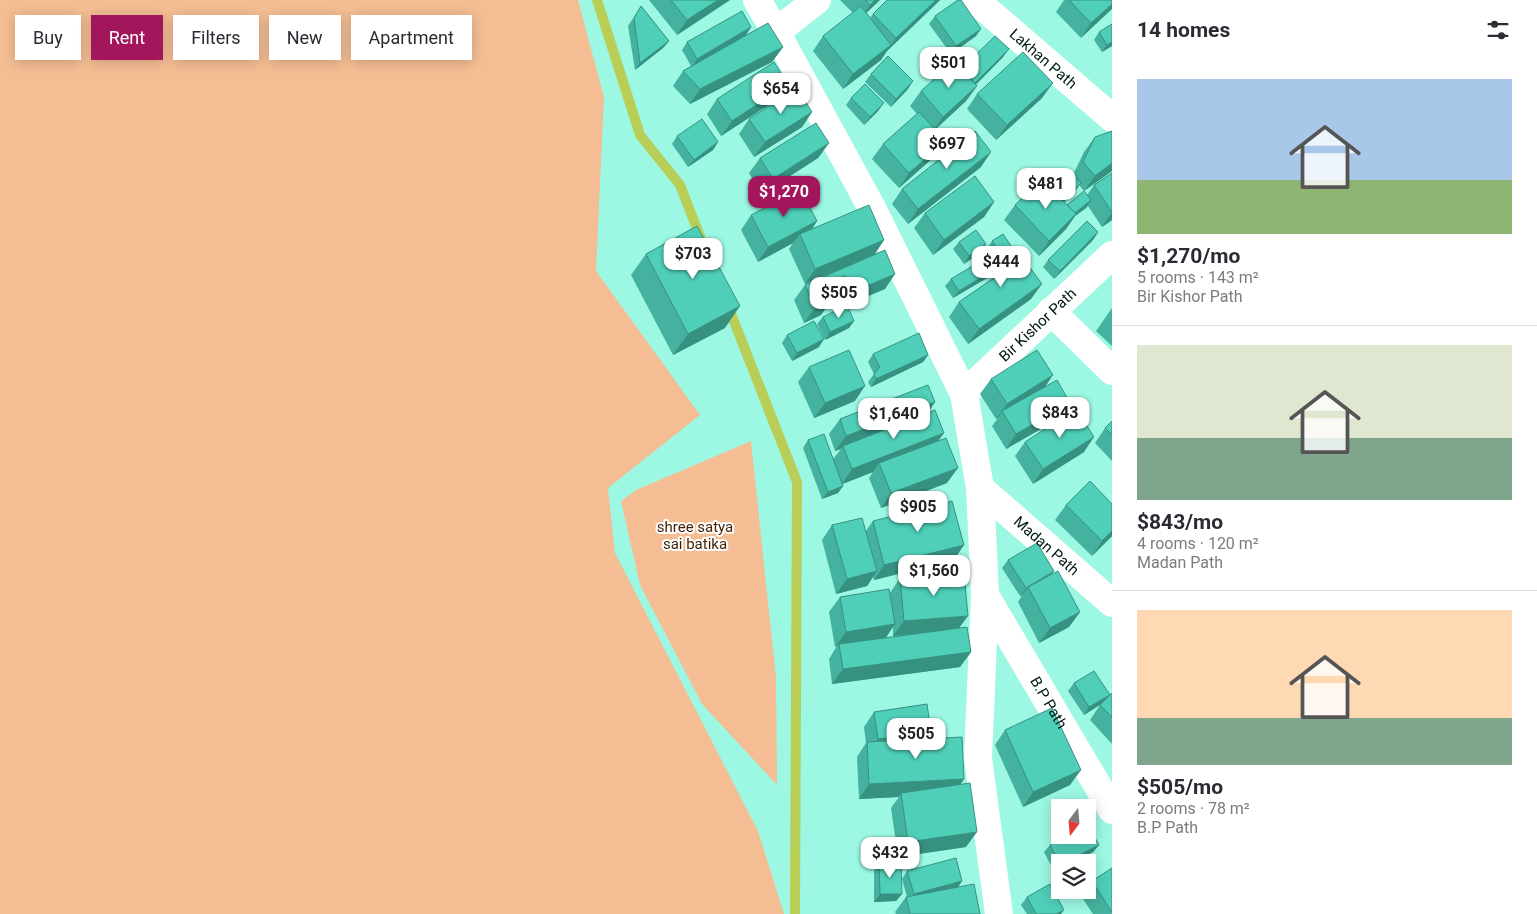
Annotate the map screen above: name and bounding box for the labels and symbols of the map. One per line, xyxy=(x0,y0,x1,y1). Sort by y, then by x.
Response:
street label: Lakhan Path xyxy=(1006,25,1081,93)
pin: $501 xyxy=(919,46,979,89)
pin: $654 xyxy=(751,72,811,115)
pin: $697 xyxy=(917,128,977,170)
pin: $481 xyxy=(1016,168,1076,210)
pin: $1,270 xyxy=(743,176,825,218)
pin: $703 xyxy=(663,238,723,280)
pin: $444 xyxy=(971,246,1031,288)
pin: $505 xyxy=(809,276,869,319)
street label: Bir Kishor Path xyxy=(995,284,1080,365)
pin: $843 xyxy=(1030,396,1090,439)
pin: $1,640 xyxy=(853,398,935,440)
pin: $905 xyxy=(888,490,948,533)
street label: Madan Path xyxy=(1010,513,1083,579)
park label: shree satya sai batika xyxy=(657,518,733,553)
pin: $1,560 xyxy=(893,554,975,597)
street label: B.P Path xyxy=(1026,673,1071,732)
pin: $505 xyxy=(886,718,946,760)
north arrow xyxy=(1051,799,1096,844)
pin: $432 xyxy=(860,836,920,879)

